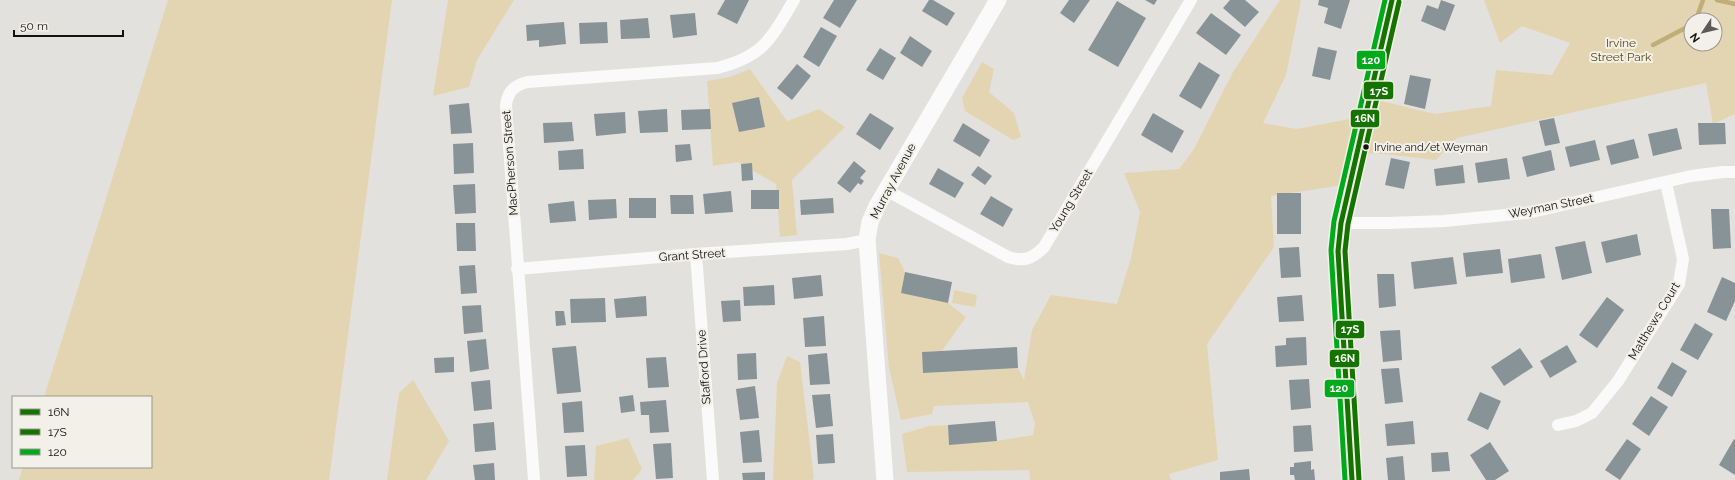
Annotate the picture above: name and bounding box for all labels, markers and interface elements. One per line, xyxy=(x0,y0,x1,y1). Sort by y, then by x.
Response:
scale bar xyxy=(14,12,123,38)
north arrow xyxy=(1683,12,1723,52)
text: 50 m xyxy=(20,19,48,33)
text: N xyxy=(1687,30,1703,45)
park label: Irvine Street Park xyxy=(1591,36,1652,64)
line badge: 120 xyxy=(1356,50,1386,70)
text: 120 xyxy=(1362,54,1380,67)
line badge: 17S xyxy=(1363,81,1394,100)
text: 17S xyxy=(1370,85,1388,98)
line badge: 16N xyxy=(1350,109,1380,128)
street label: MacPherson Street xyxy=(499,110,521,216)
text: 16N xyxy=(1355,112,1375,125)
street label: Murray Avenue xyxy=(867,141,919,221)
place label: Irvine and/et Weyman xyxy=(1374,141,1488,154)
marker: Irvine and/et Weyman xyxy=(1361,142,1371,152)
street label: Young Street xyxy=(1047,167,1095,235)
street label: Weyman Street xyxy=(1507,191,1595,221)
street label: Grant Street xyxy=(658,246,726,264)
street label: Matthews Court xyxy=(1625,280,1683,362)
line badge: 17S xyxy=(1335,320,1365,339)
text: 17S xyxy=(1341,323,1359,336)
street label: Stafford Drive xyxy=(694,329,714,405)
line badge: 16N xyxy=(1329,349,1360,368)
text: 16N xyxy=(1335,352,1355,365)
line badge: 120 xyxy=(1324,379,1355,398)
text: 120 xyxy=(1330,382,1348,395)
legend xyxy=(12,396,152,468)
text: 16N xyxy=(48,405,70,419)
text: 17S xyxy=(48,425,67,439)
text: 120 xyxy=(48,445,67,459)

